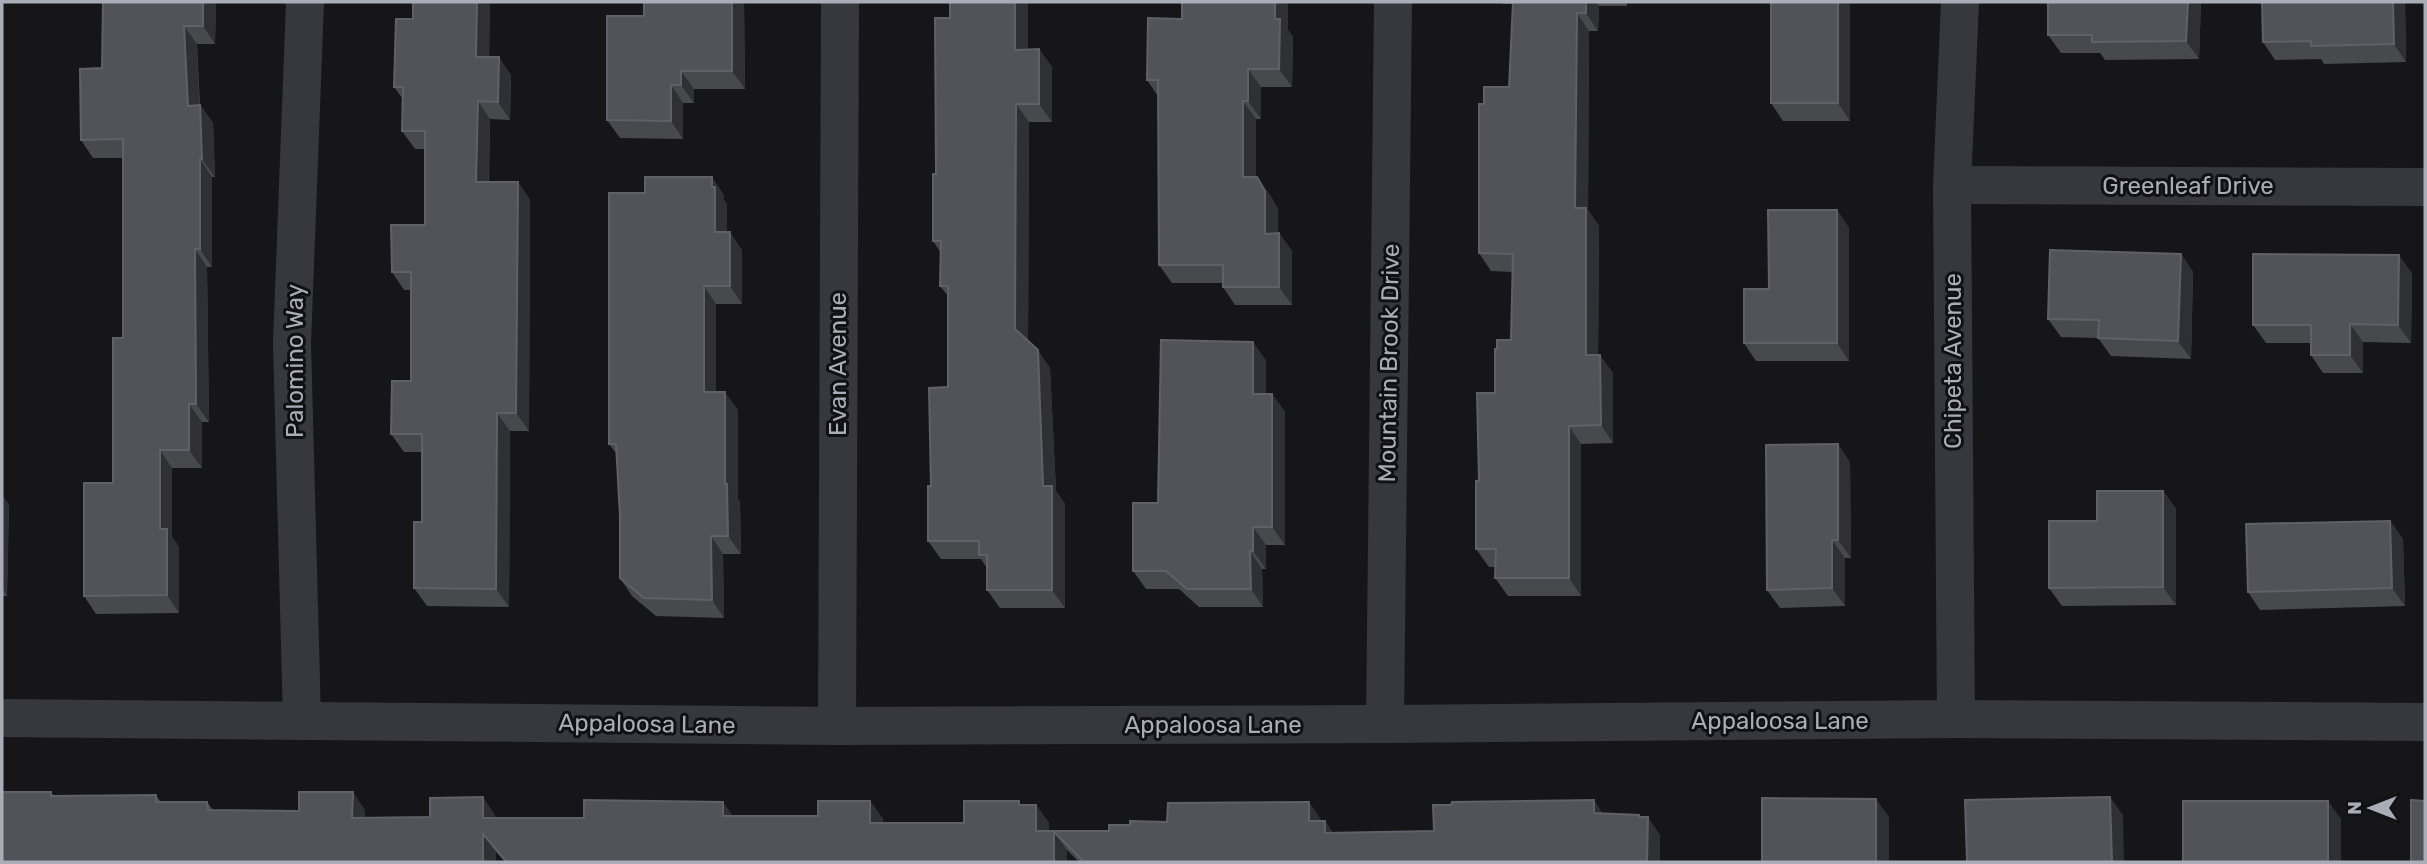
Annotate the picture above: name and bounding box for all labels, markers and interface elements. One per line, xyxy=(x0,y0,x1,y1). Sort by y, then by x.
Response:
street label: Greenleaf Drive xyxy=(2102,172,2274,200)
street label: Mountain Brook Drive xyxy=(1373,243,1405,483)
street label: Chipeta Avenue xyxy=(1939,273,1967,449)
street label: Palomino Way xyxy=(281,284,309,438)
street label: Evan Avenue xyxy=(824,292,852,436)
street label: Appaloosa Lane xyxy=(1691,707,1869,735)
street label: Appaloosa Lane xyxy=(558,708,736,740)
street label: Appaloosa Lane xyxy=(1124,711,1302,739)
north arrow xyxy=(2336,773,2406,843)
text: N xyxy=(2343,801,2366,815)

